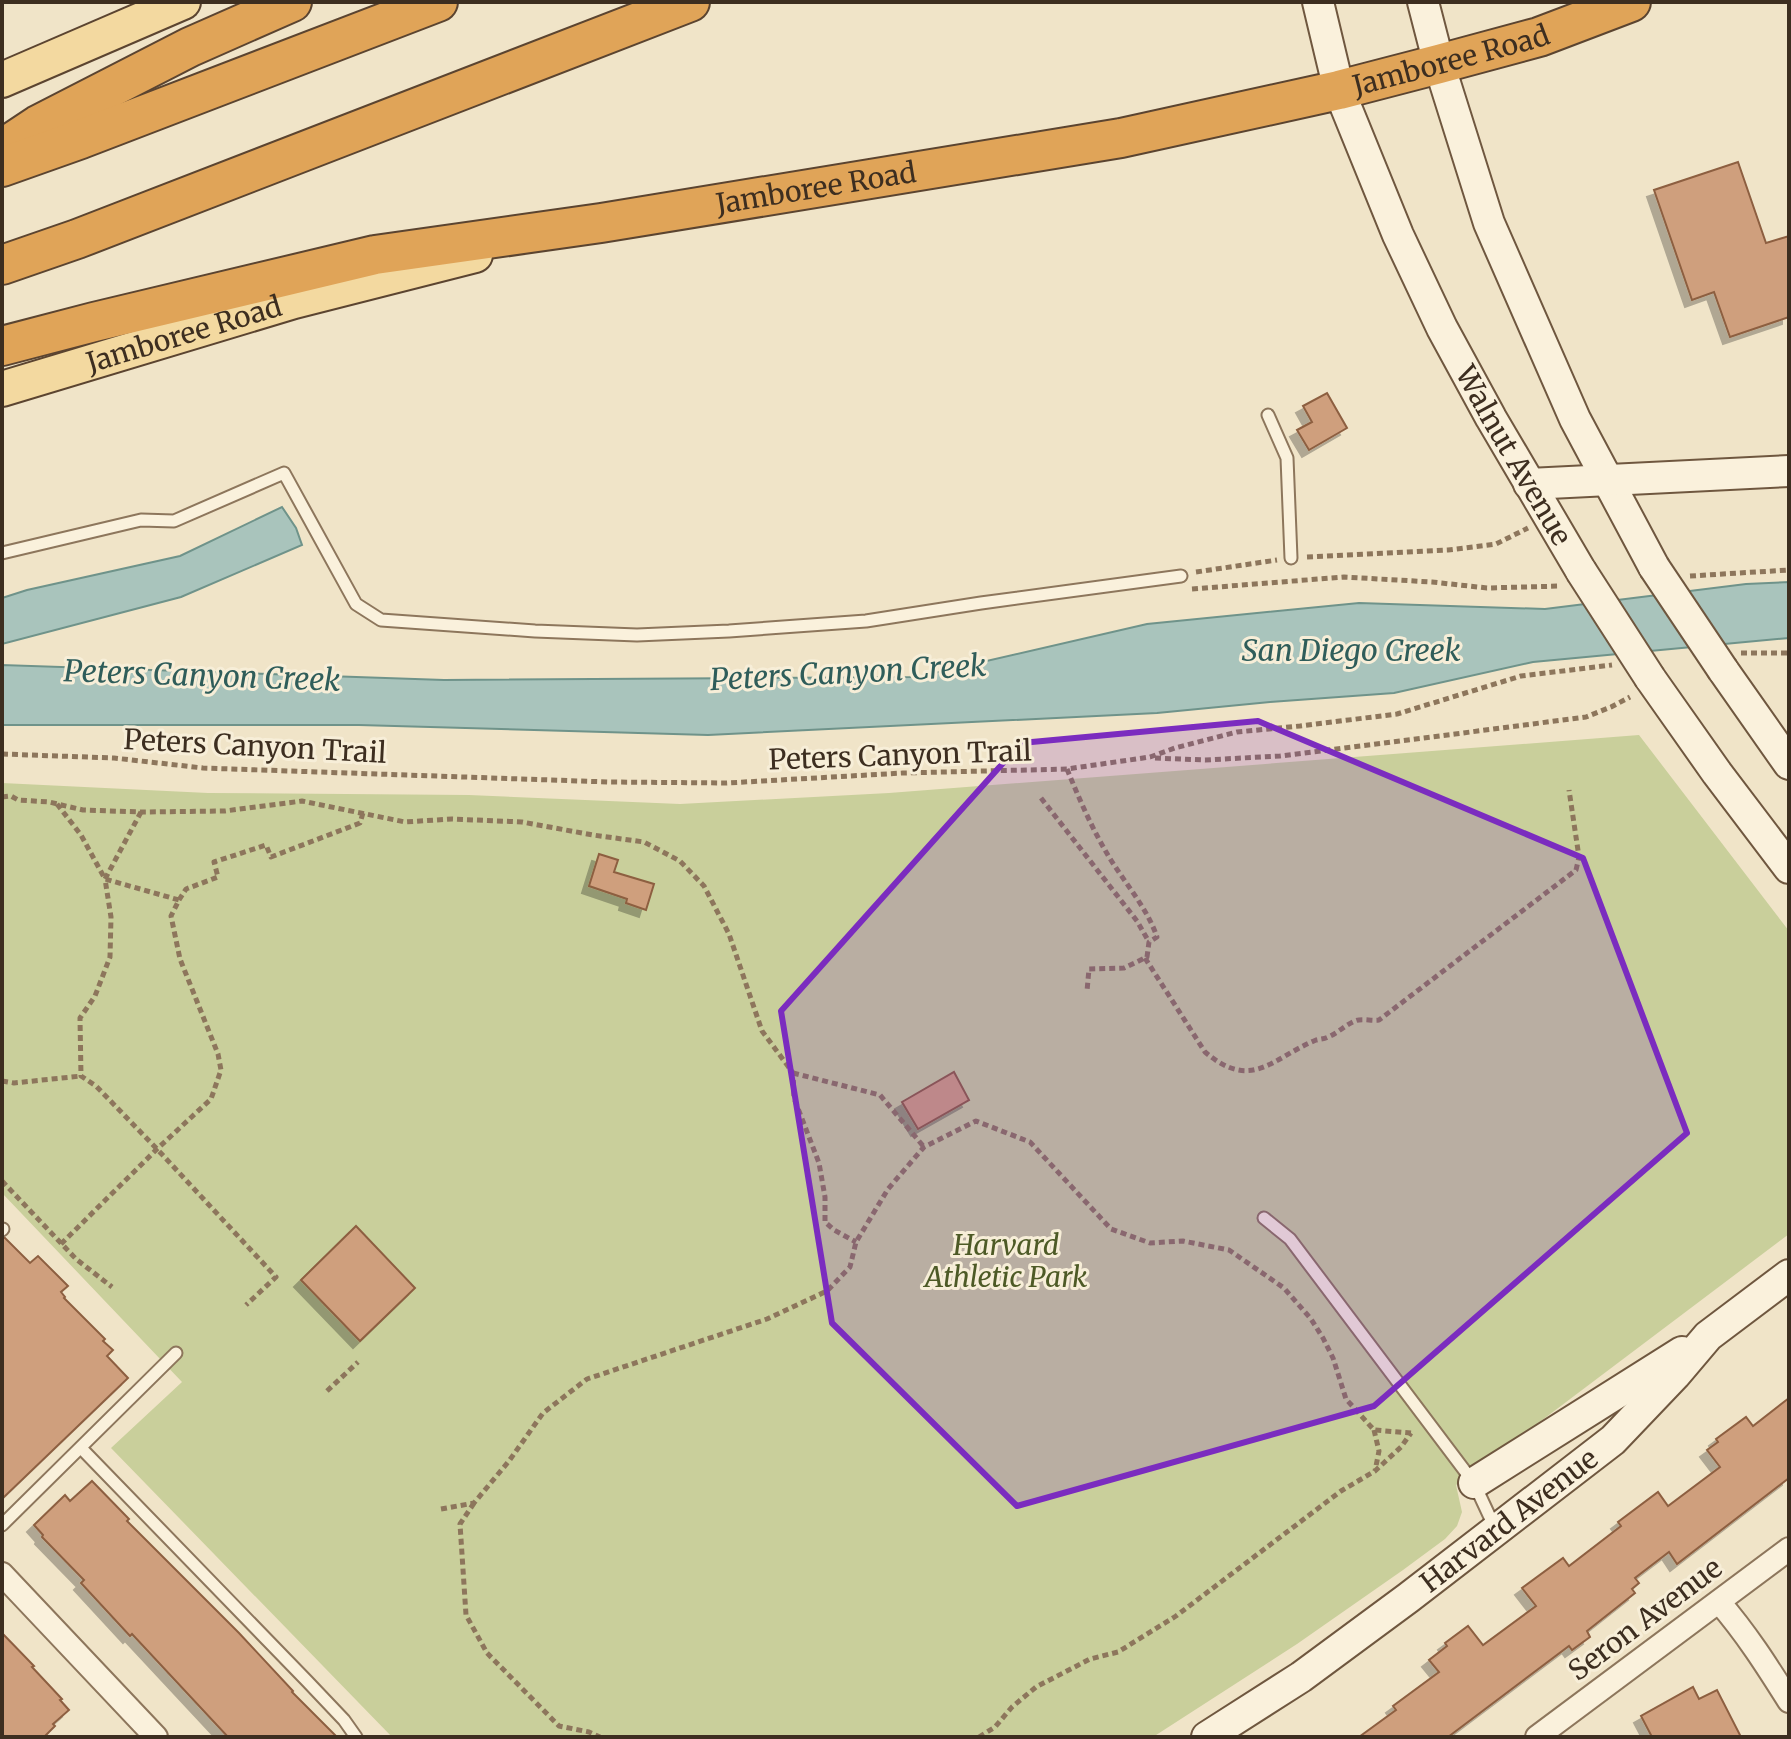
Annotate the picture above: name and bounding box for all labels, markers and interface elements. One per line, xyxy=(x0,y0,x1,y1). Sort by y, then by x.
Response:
street label: Jamboree Road xyxy=(1348,17,1555,104)
street label: Jamboree Road xyxy=(712,154,919,222)
street label: Jamboree Road xyxy=(81,288,286,381)
street label: Walnut Avenue xyxy=(1447,358,1580,552)
water label: San Diego Creek xyxy=(1241,631,1461,669)
water label: Peters Canyon Creek xyxy=(709,646,988,698)
water label: Peters Canyon Creek xyxy=(63,651,342,699)
street label: Peters Canyon Trail xyxy=(123,721,388,771)
street label: Peters Canyon Trail xyxy=(768,732,1032,778)
park label: Harvard Athletic Park xyxy=(923,1227,1087,1295)
street label: Harvard Avenue xyxy=(1413,1440,1605,1600)
street label: Seron Avenue xyxy=(1561,1549,1729,1689)

